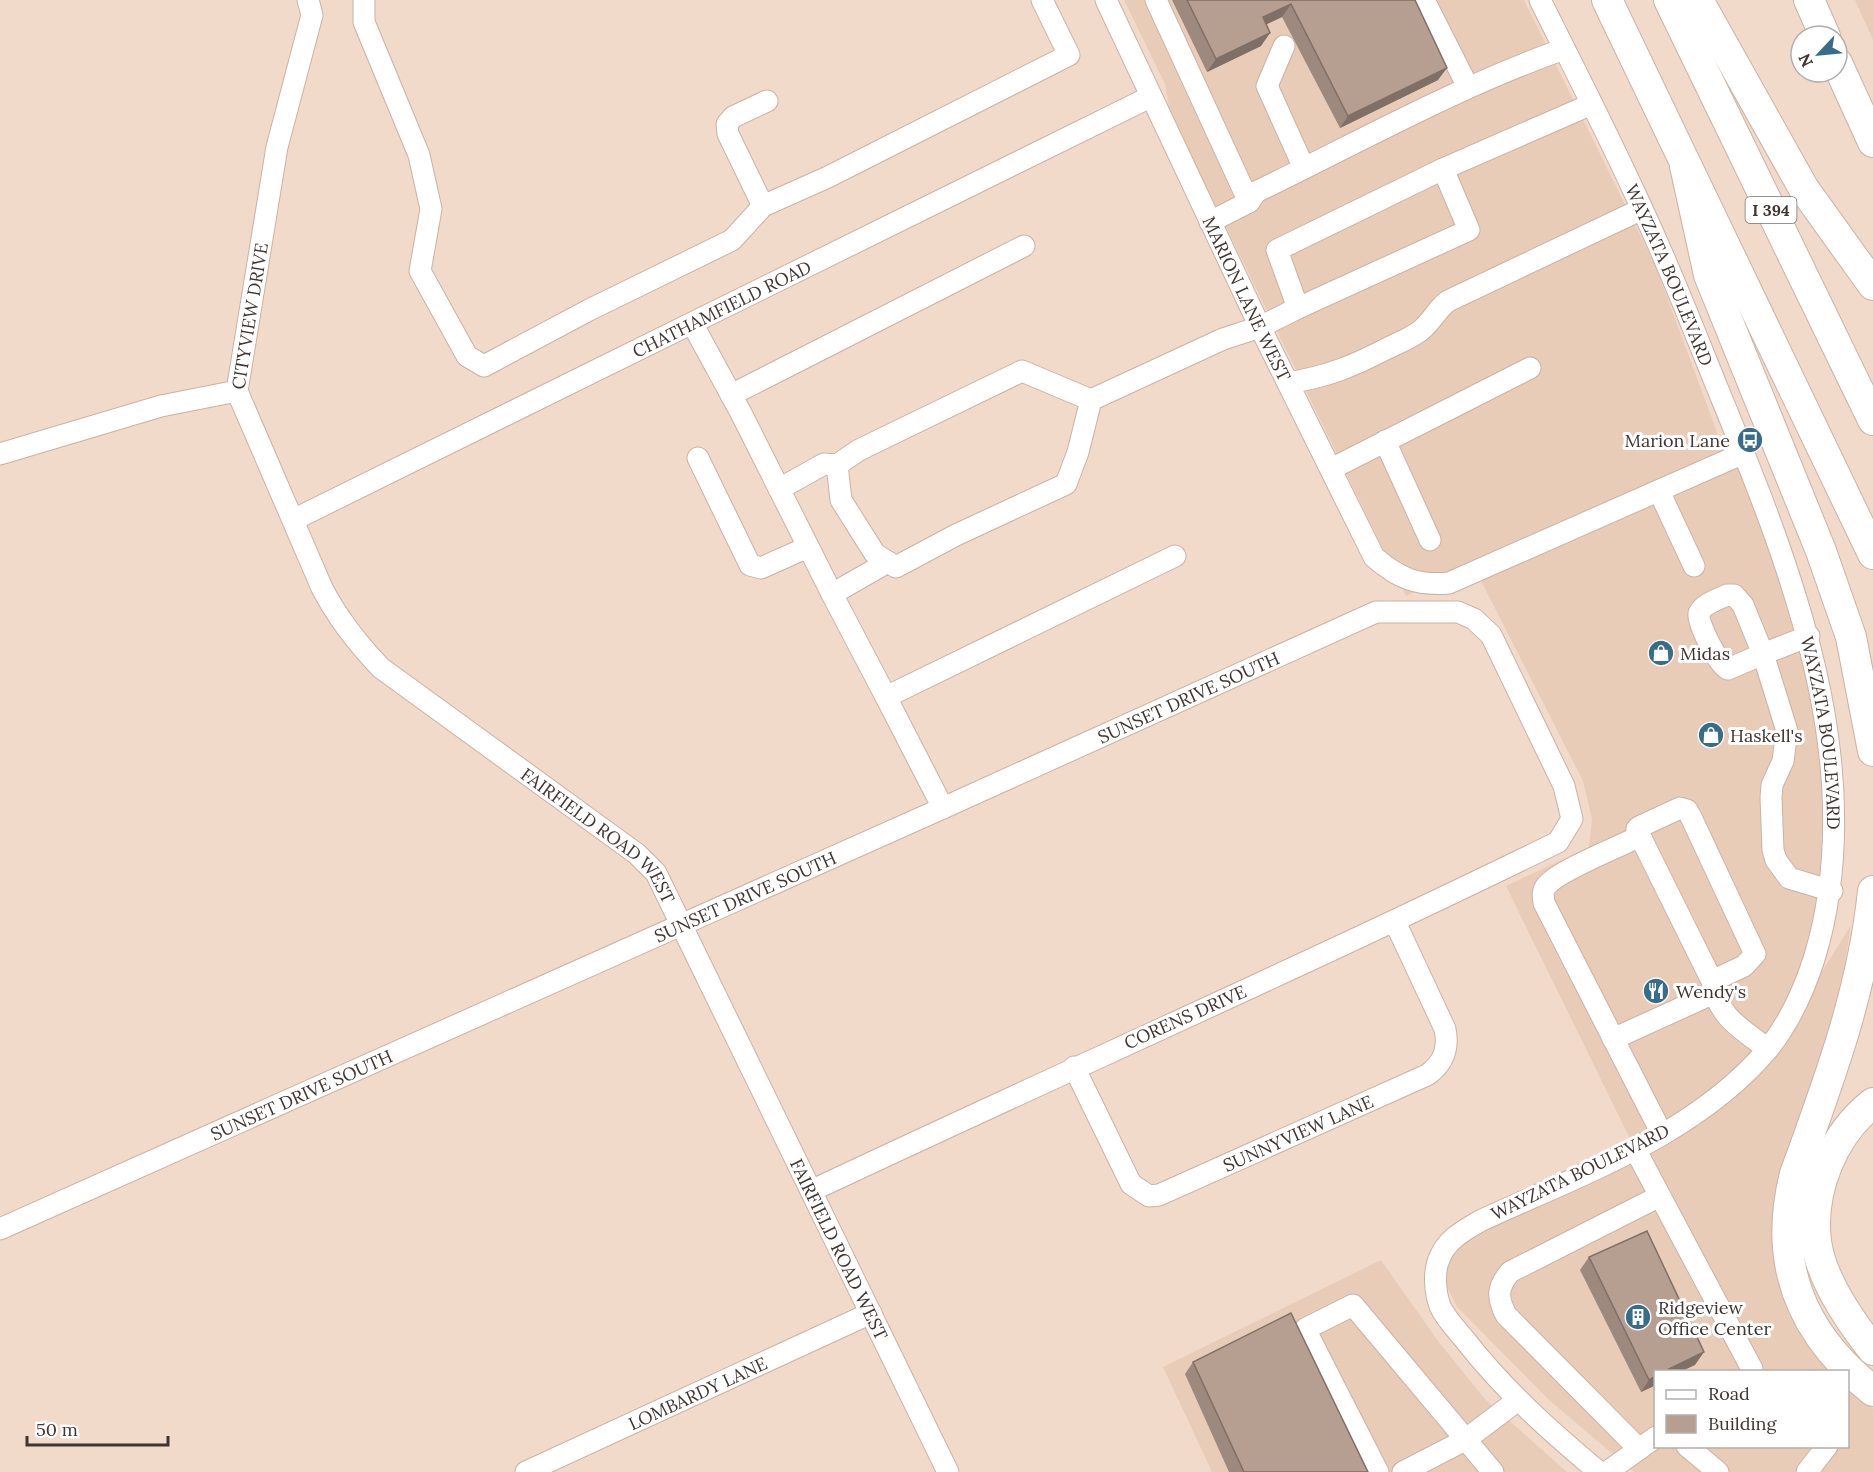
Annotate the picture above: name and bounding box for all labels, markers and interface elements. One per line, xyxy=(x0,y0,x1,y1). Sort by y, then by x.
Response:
north arrow xyxy=(1789,24,1849,84)
text: N xyxy=(1794,51,1817,71)
street label: WAYZATA BOULEVARD xyxy=(1621,180,1719,369)
road number: I 394 xyxy=(1746,197,1796,223)
street label: MARION LANE WEST xyxy=(1198,212,1297,385)
street label: CITYVIEW DRIVE xyxy=(226,241,273,391)
street label: CHATHAMFIELD ROAD xyxy=(628,255,815,362)
bus stop icon: Marion Lane xyxy=(1735,425,1765,455)
place label: Marion Lane xyxy=(1624,429,1730,452)
street label: WAYZATA BOULEVARD xyxy=(1796,634,1845,830)
shop icon: Midas xyxy=(1646,638,1676,668)
place label: Midas xyxy=(1680,642,1730,665)
street label: SUNSET DRIVE SOUTH xyxy=(1094,646,1283,748)
shop icon: Haskell's xyxy=(1696,720,1726,750)
place label: Haskell's xyxy=(1730,724,1803,747)
street label: FAIRFIELD ROAD WEST xyxy=(517,762,681,907)
street label: SUNSET DRIVE SOUTH xyxy=(650,846,840,947)
restaurant icon: Wendy's xyxy=(1641,976,1671,1006)
street label: CORENS DRIVE xyxy=(1120,980,1250,1054)
place label: Wendy's xyxy=(1676,980,1746,1003)
street label: SUNSET DRIVE SOUTH xyxy=(207,1044,396,1145)
street label: SUNNYVIEW LANE xyxy=(1219,1089,1377,1176)
street label: WAYZATA BOULEVARD xyxy=(1487,1119,1673,1225)
street label: FAIRFIELD ROAD WEST xyxy=(785,1155,894,1344)
place label: Ridgeview Office Center xyxy=(1658,1296,1772,1340)
building icon: Ridgeview Office Center xyxy=(1623,1302,1653,1332)
street label: LOMBARDY LANE xyxy=(625,1351,771,1435)
legend xyxy=(1654,1370,1849,1448)
text: Road xyxy=(1708,1382,1750,1405)
scale bar xyxy=(27,1409,168,1447)
text: Building xyxy=(1708,1412,1778,1435)
text: 50 m xyxy=(36,1418,78,1441)

